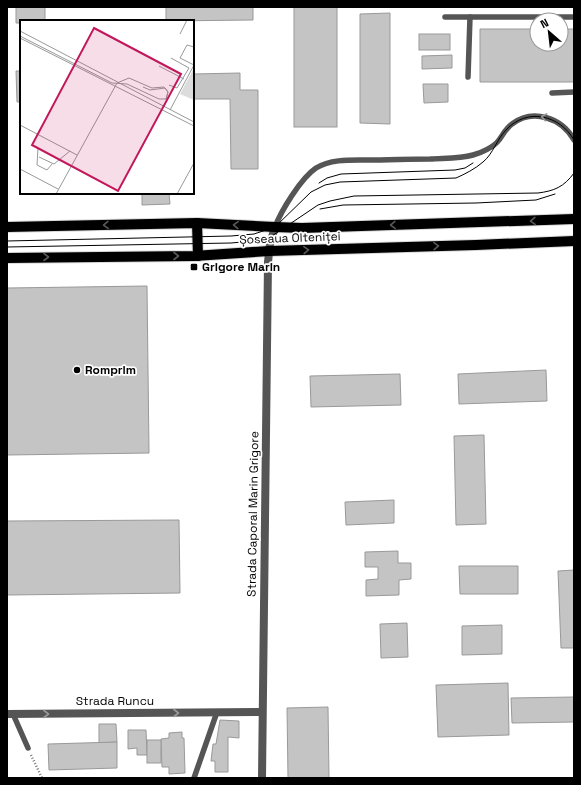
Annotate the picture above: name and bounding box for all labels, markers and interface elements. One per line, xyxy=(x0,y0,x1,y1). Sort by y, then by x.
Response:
north arrow xyxy=(529,12,569,52)
text: N xyxy=(538,15,551,31)
inset map xyxy=(20,20,194,194)
one-way arrow xyxy=(541,114,547,122)
one-way arrow xyxy=(530,217,536,225)
one-way arrow xyxy=(103,221,109,229)
one-way arrow xyxy=(233,221,239,230)
one-way arrow xyxy=(390,221,396,229)
street label: Șoseaua Olteniței xyxy=(239,228,341,248)
one-way arrow xyxy=(433,242,439,250)
one-way arrow xyxy=(303,246,309,254)
one-way arrow xyxy=(173,252,179,260)
one-way arrow xyxy=(43,253,49,261)
place label: Grigore Marin xyxy=(202,259,280,275)
marker: Grigore Marin xyxy=(189,262,199,272)
place label: Romprim xyxy=(85,362,136,378)
marker: Romprim xyxy=(72,365,82,375)
street label: Strada Caporal Marin Grigore xyxy=(244,431,262,597)
street label: Strada Runcu xyxy=(76,693,154,709)
one-way arrow xyxy=(173,709,179,717)
one-way arrow xyxy=(43,710,49,718)

